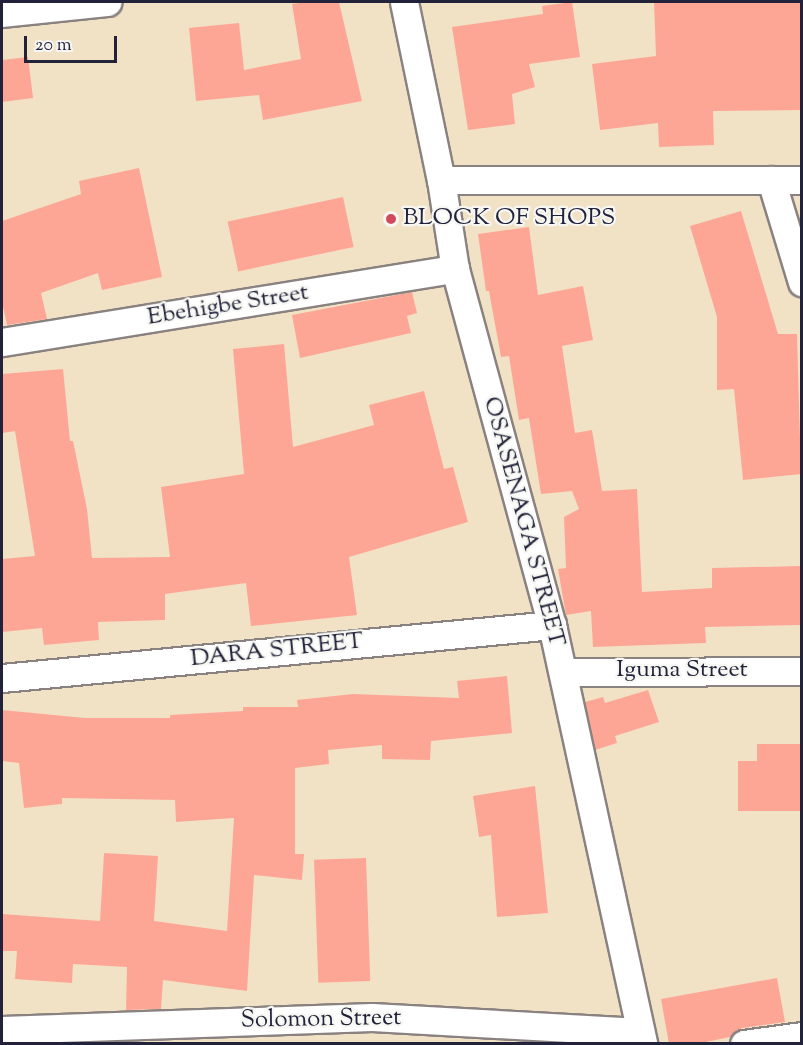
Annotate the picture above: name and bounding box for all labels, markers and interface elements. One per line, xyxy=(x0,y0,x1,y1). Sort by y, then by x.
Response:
scale bar xyxy=(27,24,120,62)
text: 20 m xyxy=(35,33,72,59)
place label: BLOCK OF SHOPS xyxy=(403,205,615,233)
marker: BLOCK OF SHOPS xyxy=(384,212,398,226)
street label: Ebehigbe Street xyxy=(145,279,311,333)
street label: OSASENAGA STREET xyxy=(476,394,570,650)
street label: DARA STREET xyxy=(189,628,365,674)
street label: Iguma Street xyxy=(616,657,748,685)
street label: Solomon Street xyxy=(240,1004,402,1036)

